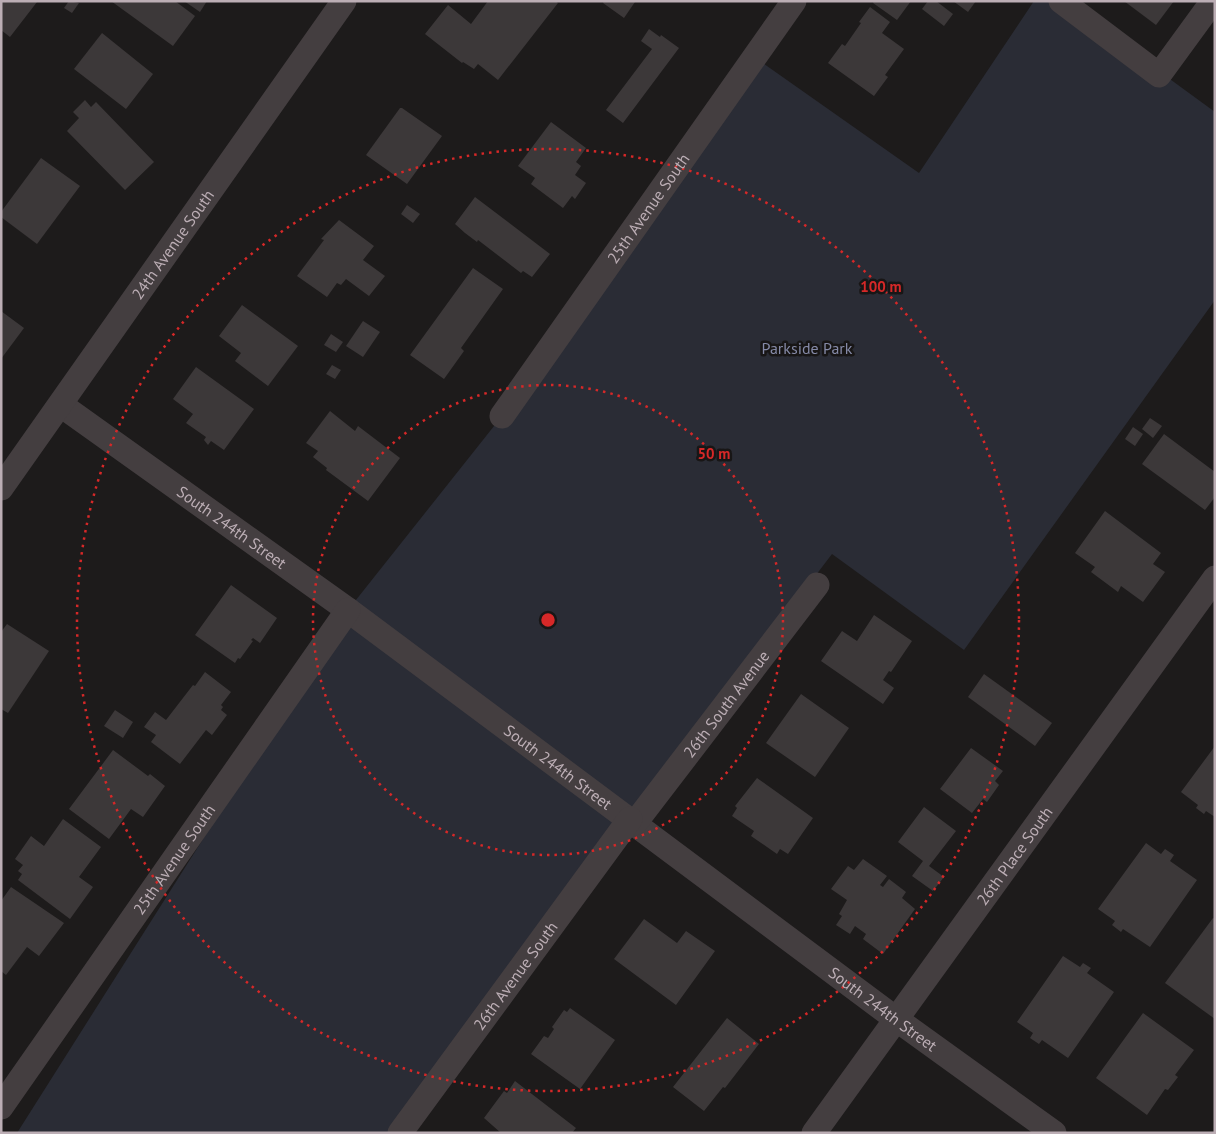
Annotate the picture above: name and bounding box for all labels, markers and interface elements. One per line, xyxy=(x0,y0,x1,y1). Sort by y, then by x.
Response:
street label: 25th Avenue South xyxy=(603,149,694,267)
street label: 24th Avenue South xyxy=(127,186,218,303)
text: 100 m xyxy=(860,277,902,296)
park label: Parkside Park xyxy=(762,338,853,358)
text: 50 m xyxy=(698,444,730,463)
street label: South 244th Street xyxy=(173,481,291,573)
centre of rings xyxy=(539,611,557,629)
street label: 26th South Avenue xyxy=(679,646,773,761)
street label: South 244th Street xyxy=(500,720,617,814)
street label: 25th Avenue South xyxy=(129,801,219,918)
street label: 26th Place South xyxy=(972,803,1057,909)
street label: 26th Avenue South xyxy=(469,917,562,1034)
street label: South 244th Street xyxy=(825,962,942,1056)

